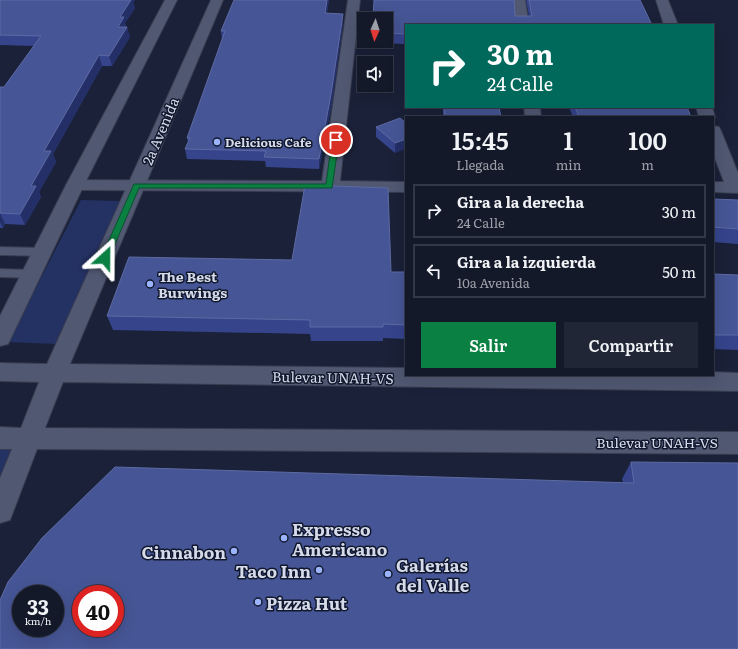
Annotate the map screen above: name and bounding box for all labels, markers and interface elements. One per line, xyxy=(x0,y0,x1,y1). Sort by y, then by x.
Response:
north arrow xyxy=(357,12,393,48)
map controls xyxy=(357,12,393,92)
text: 30 m xyxy=(487,32,553,74)
icon: right xyxy=(421,40,473,92)
button: sound xyxy=(357,56,393,92)
text: 24 Calle xyxy=(487,70,553,97)
street label: 2a Avenida xyxy=(137,94,183,168)
text: 15:45 xyxy=(452,122,509,157)
text: 1 xyxy=(564,122,573,157)
text: 100 xyxy=(628,122,667,157)
pin xyxy=(319,123,353,157)
icon: arrive xyxy=(325,129,347,151)
place label: Delicious Cafe xyxy=(225,133,312,151)
marker: Delicious Cafe xyxy=(212,137,222,147)
text: Llegada xyxy=(456,155,504,174)
text: min xyxy=(556,155,581,174)
text: m xyxy=(641,155,654,174)
text: Gira a la derecha xyxy=(457,190,584,213)
icon: right xyxy=(423,200,445,222)
text: 30 m xyxy=(662,200,696,223)
text: 24 Calle xyxy=(457,213,505,232)
position arrow xyxy=(84,237,126,279)
text: Gira a la izquierda xyxy=(457,250,596,273)
icon: left xyxy=(423,260,445,282)
text: 50 m xyxy=(662,260,696,283)
place label: The Best Burwings xyxy=(158,266,227,302)
text: 10a Avenida xyxy=(457,273,530,292)
marker: The Best Burwings xyxy=(145,279,155,289)
button: Salir xyxy=(421,322,556,368)
button: Compartir xyxy=(564,322,698,368)
street label: Bulevar UNAH-VS xyxy=(272,366,394,388)
street label: Bulevar UNAH-VS xyxy=(596,432,718,452)
place label: Expresso Americano xyxy=(292,516,387,561)
marker: Expresso Americano xyxy=(279,533,289,543)
place label: Cinnabon xyxy=(142,539,226,564)
marker: Cinnabon xyxy=(229,546,239,556)
place label: Galerías del Valle xyxy=(396,552,470,597)
place label: Taco Inn xyxy=(236,558,311,583)
marker: Taco Inn xyxy=(314,565,324,575)
marker: Galerías del Valle xyxy=(383,569,393,579)
speed limit sign: 40 xyxy=(72,585,124,637)
place label: Pizza Hut xyxy=(266,590,348,615)
text: 33 xyxy=(27,591,49,621)
marker: Pizza Hut xyxy=(253,597,263,607)
text: km/h xyxy=(25,613,51,628)

